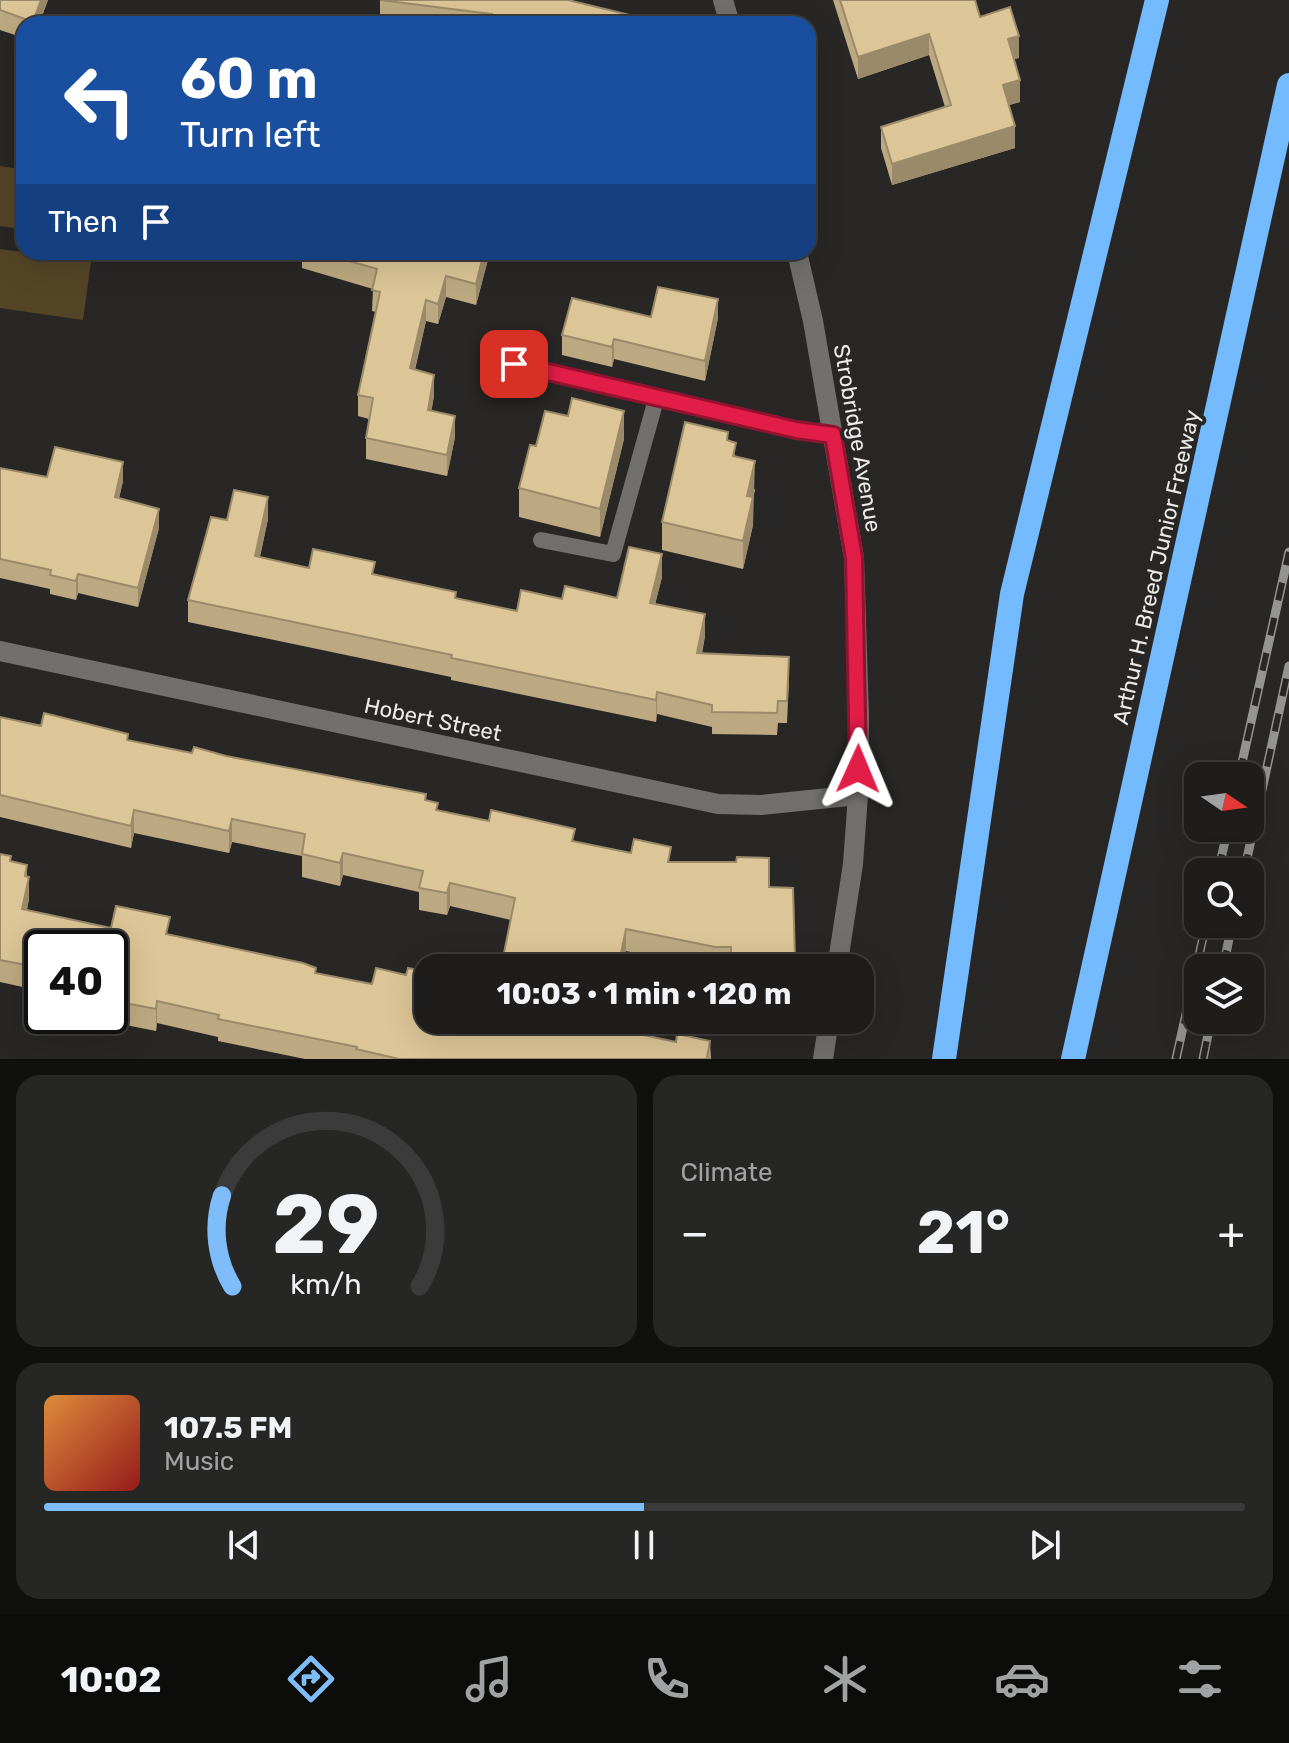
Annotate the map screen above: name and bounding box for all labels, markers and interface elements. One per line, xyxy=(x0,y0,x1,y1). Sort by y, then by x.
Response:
text: 60 m xyxy=(180,46,318,112)
icon: left xyxy=(48,48,152,152)
text: Turn left xyxy=(180,113,321,156)
icon: arrive xyxy=(134,200,178,244)
text: Then xyxy=(48,204,118,240)
pin xyxy=(480,330,548,398)
icon: arrive xyxy=(492,342,536,386)
street label: Strobridge Avenue xyxy=(828,342,887,534)
street label: Arthur H. Breed Junior Freeway xyxy=(1107,407,1206,727)
street label: Hobert Street xyxy=(362,692,504,747)
position arrow xyxy=(816,727,900,811)
north arrow xyxy=(1184,762,1264,842)
map controls xyxy=(1184,762,1264,1034)
button: search xyxy=(1184,858,1264,938)
speed limit sign: 40 xyxy=(24,930,128,1034)
button: layers xyxy=(1184,954,1264,1034)
text: 10:03 · 1 min · 120 m xyxy=(497,976,791,1012)
text: Climate xyxy=(681,1157,773,1188)
text: 29 xyxy=(273,1175,380,1274)
text: 21° xyxy=(917,1197,1010,1268)
text: − xyxy=(681,1207,709,1259)
text: + xyxy=(1218,1207,1245,1259)
text: km/h xyxy=(291,1267,362,1301)
text: 107.5 FM xyxy=(164,1410,292,1446)
text: Music xyxy=(164,1446,234,1477)
icon: previous xyxy=(222,1523,266,1567)
icon: pause xyxy=(622,1523,666,1567)
icon: next xyxy=(1023,1523,1067,1567)
icon: directions xyxy=(283,1651,339,1707)
icon: music xyxy=(461,1651,517,1707)
icon: phone xyxy=(639,1651,695,1707)
icon: climate xyxy=(817,1651,873,1707)
icon: car xyxy=(994,1651,1050,1707)
icon: filters xyxy=(1172,1651,1228,1707)
text: 10:02 xyxy=(61,1658,162,1701)

